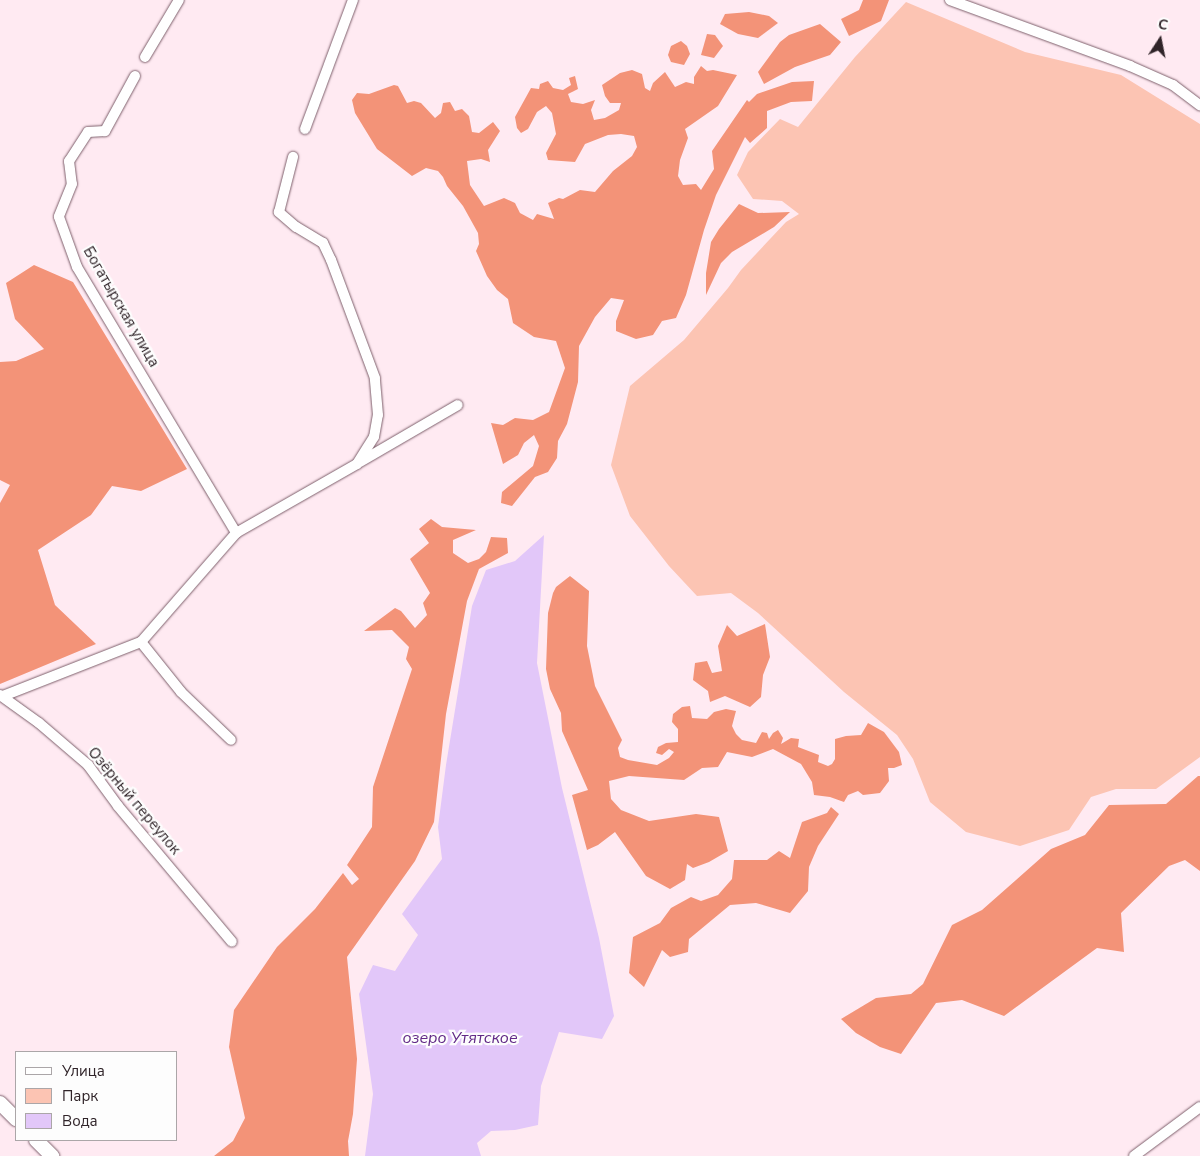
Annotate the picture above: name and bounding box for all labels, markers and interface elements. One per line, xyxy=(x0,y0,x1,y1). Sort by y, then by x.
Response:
north arrow xyxy=(1135,15,1185,65)
text: С xyxy=(1156,15,1169,35)
street label: Богатырская улица xyxy=(79,243,163,371)
street label: Озёрный переулок xyxy=(84,744,184,858)
water label: озеро Утятское xyxy=(402,1028,518,1048)
legend xyxy=(15,1051,178,1141)
text: Улица xyxy=(62,1061,105,1081)
text: Парк xyxy=(62,1086,98,1106)
text: Вода xyxy=(62,1111,98,1131)

